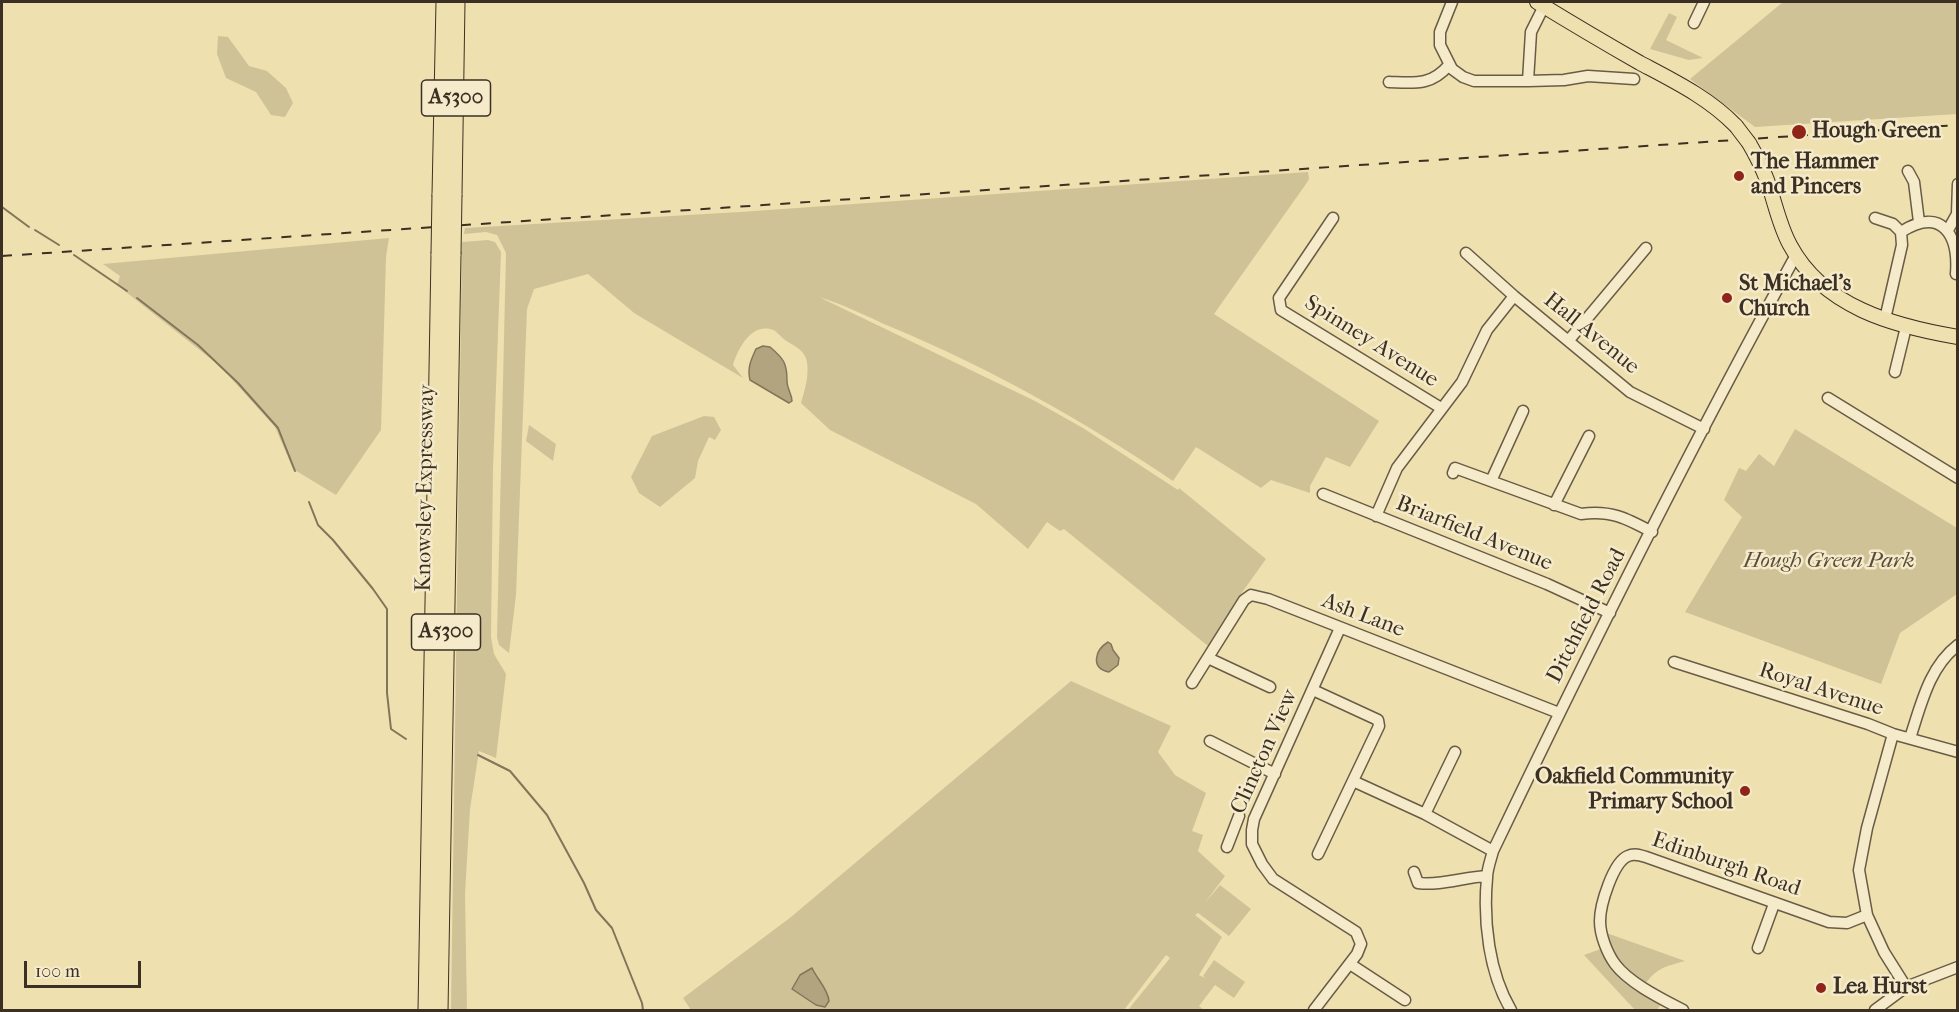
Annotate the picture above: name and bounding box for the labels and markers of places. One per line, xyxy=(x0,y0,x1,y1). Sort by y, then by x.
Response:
place label: Hough Green xyxy=(1812,119,1941,145)
marker: Hough Green xyxy=(1790,123,1808,141)
place label: The Hammer and Pincers xyxy=(1751,150,1878,202)
marker: The Hammer and Pincers xyxy=(1732,169,1746,183)
place label: St Michael's Church xyxy=(1739,272,1851,324)
marker: St Michael's Church xyxy=(1720,291,1734,305)
place label: Oakfield Community Primary School xyxy=(1535,765,1733,816)
marker: Oakfield Community Primary School xyxy=(1738,784,1752,798)
place label: Lea Hurst xyxy=(1833,975,1927,1001)
marker: Lea Hurst xyxy=(1814,981,1828,995)

